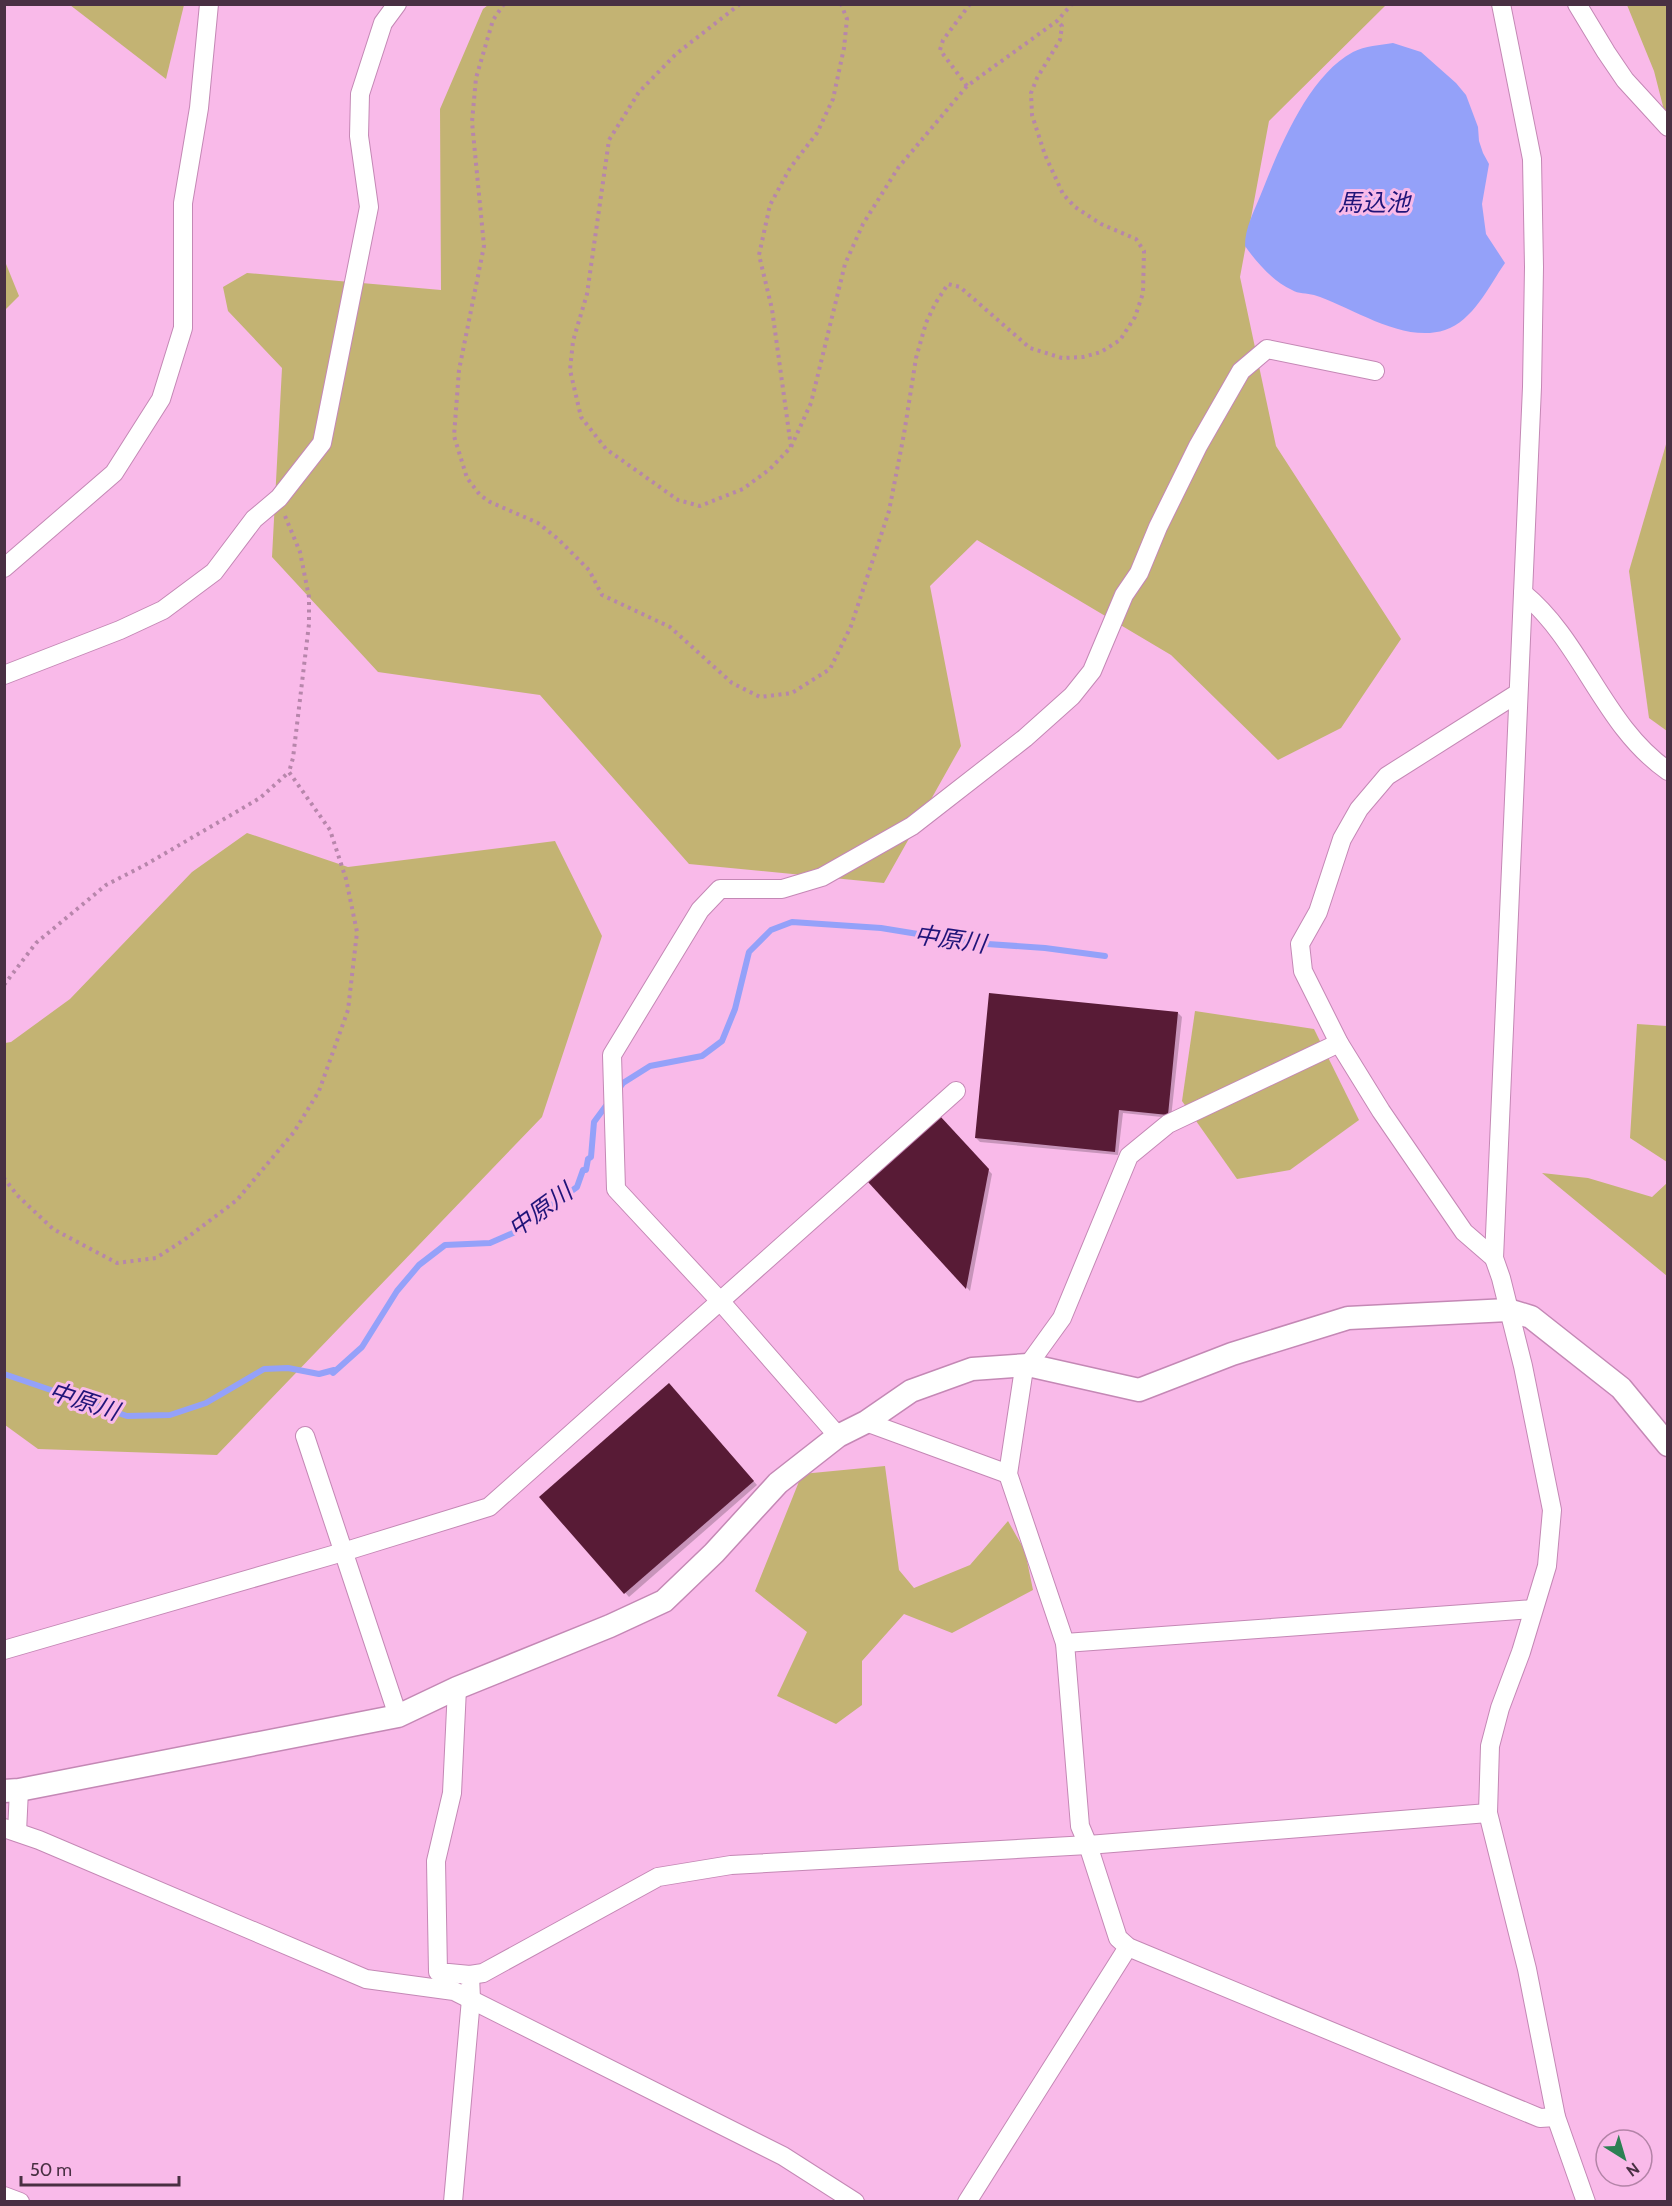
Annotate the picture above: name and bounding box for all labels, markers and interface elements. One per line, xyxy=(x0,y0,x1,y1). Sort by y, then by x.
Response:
water label: 馬込池 xyxy=(1338,188,1412,217)
water label: 中原川 xyxy=(912,920,991,959)
water label: 中原川 xyxy=(502,1175,580,1243)
water label: 中原川 xyxy=(45,1376,126,1427)
north arrow xyxy=(1594,2128,1654,2188)
scale bar xyxy=(21,2149,178,2187)
text: 50 m xyxy=(30,2159,72,2181)
text: N xyxy=(1622,2159,1643,2181)

